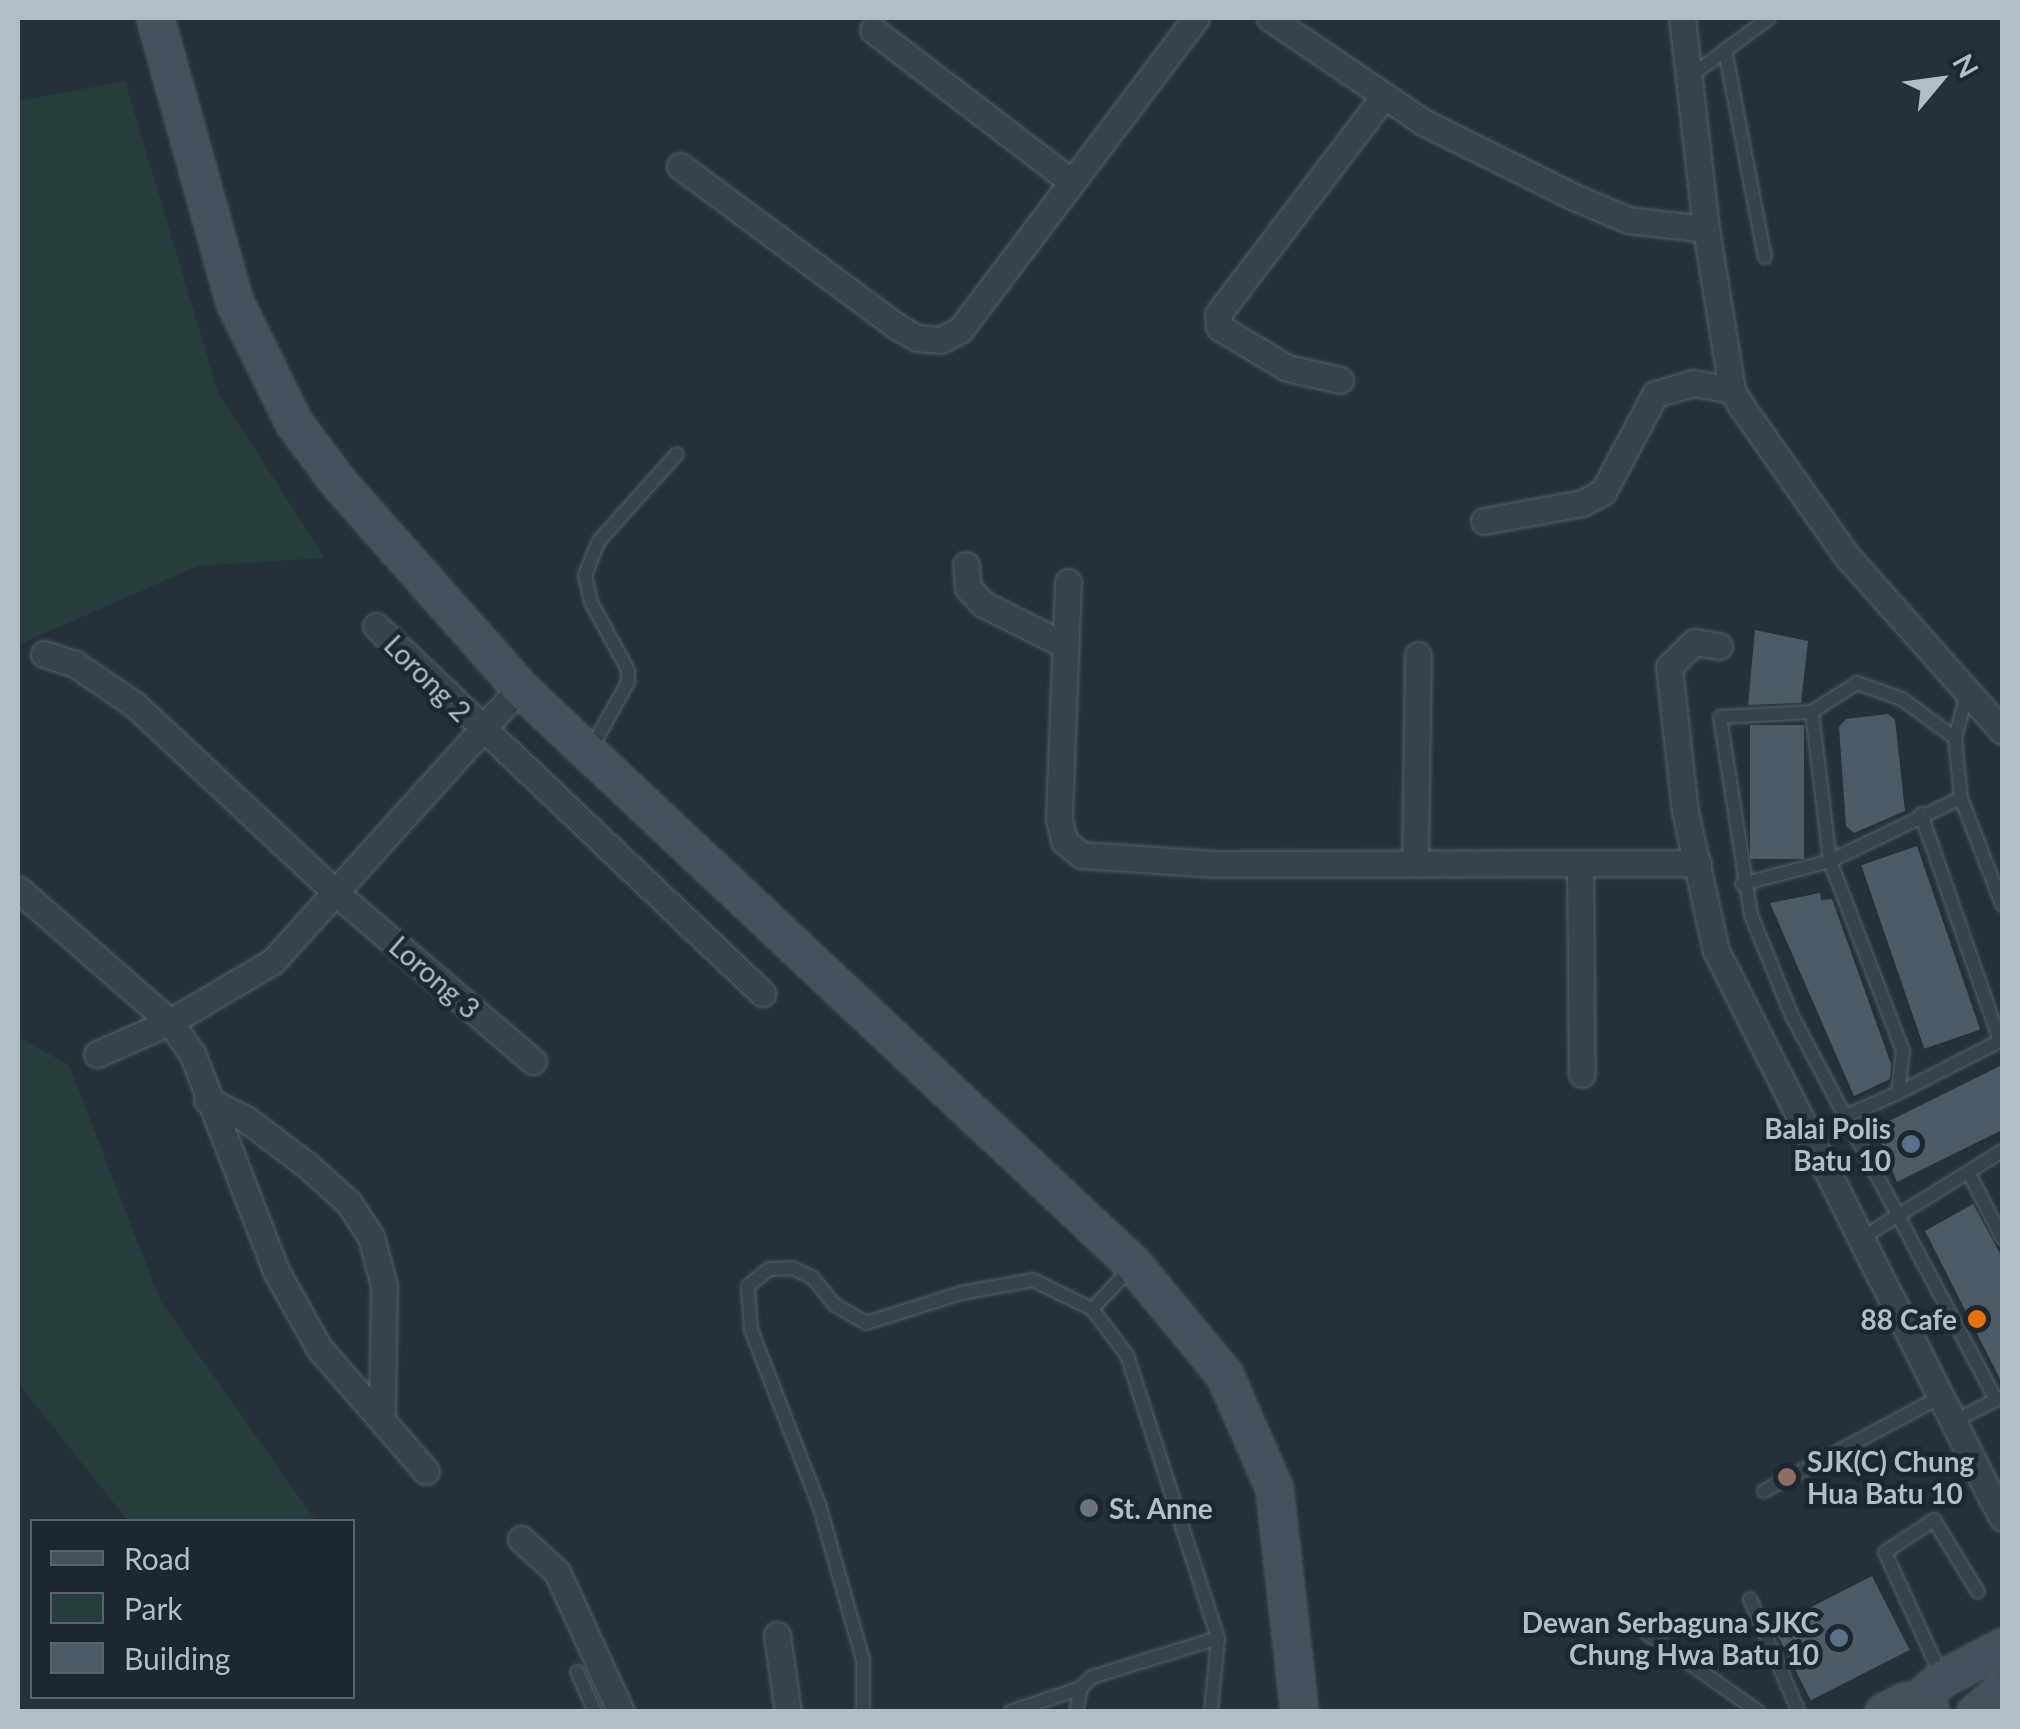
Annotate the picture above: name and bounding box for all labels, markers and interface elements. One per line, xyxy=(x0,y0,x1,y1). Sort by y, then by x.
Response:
north arrow xyxy=(1890,30,1990,130)
text: N xyxy=(1946,48,1986,83)
street label: Lorong 2 xyxy=(378,628,478,728)
street label: Lorong 3 xyxy=(383,929,487,1025)
place label: Balai Polis Batu 10 xyxy=(1764,1111,1891,1177)
marker: Balai Polis Batu 10 xyxy=(1900,1133,1922,1155)
place label: 88 Cafe xyxy=(1861,1302,1957,1336)
marker: 88 Cafe xyxy=(1966,1308,1988,1330)
place label: SJK(C) Chung Hua Batu 10 xyxy=(1807,1444,1974,1510)
marker: SJK(C) Chung Hua Batu 10 xyxy=(1776,1466,1798,1488)
place label: St. Anne xyxy=(1109,1491,1214,1525)
marker: St. Anne xyxy=(1078,1497,1100,1519)
legend xyxy=(30,1519,355,1699)
text: Road xyxy=(124,1540,191,1576)
text: Park xyxy=(124,1590,183,1626)
place label: Dewan Serbaguna SJKC Chung Hwa Batu 10 xyxy=(1522,1605,1819,1671)
marker: Dewan Serbaguna SJKC Chung Hwa Batu 10 xyxy=(1828,1627,1850,1649)
text: Building xyxy=(124,1640,230,1676)

